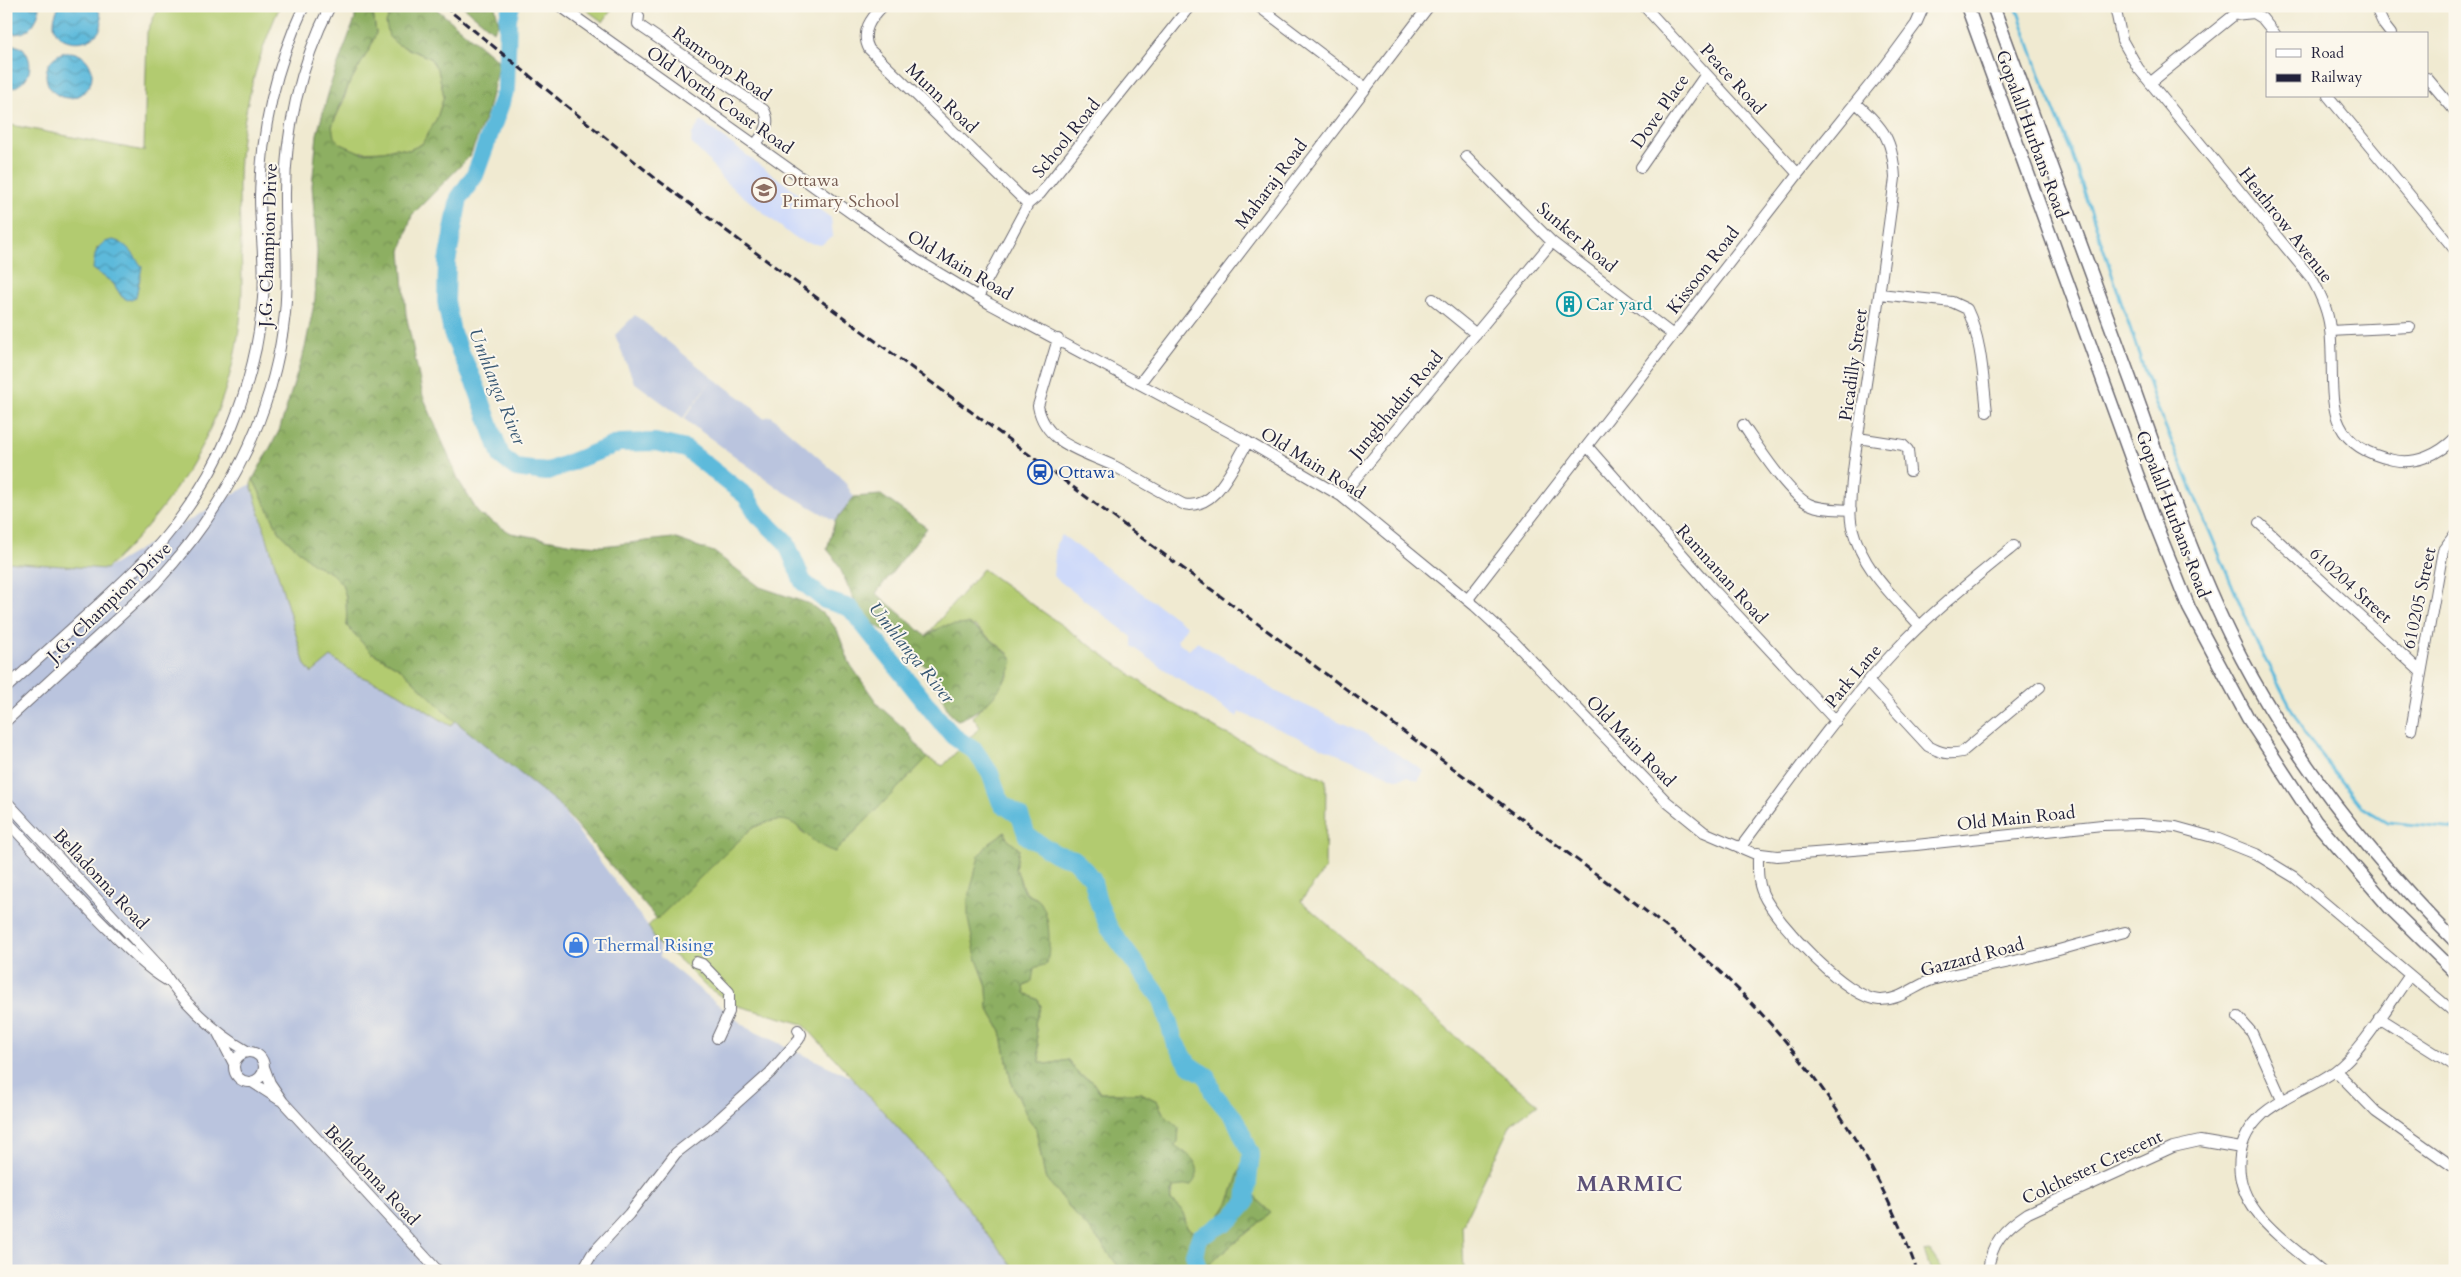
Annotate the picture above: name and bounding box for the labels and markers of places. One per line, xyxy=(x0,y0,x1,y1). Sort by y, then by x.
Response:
place label: Ottawa Primary School xyxy=(782,168,900,214)
school or university icon: Ottawa Primary School xyxy=(751,177,777,203)
building icon: Car yard xyxy=(1556,291,1582,317)
place label: Car yard xyxy=(1586,292,1653,317)
station icon: Ottawa xyxy=(1027,459,1053,485)
place label: Ottawa xyxy=(1058,460,1115,485)
shop icon: Thermal Rising xyxy=(563,932,589,958)
place label: Thermal Rising xyxy=(594,933,714,958)

